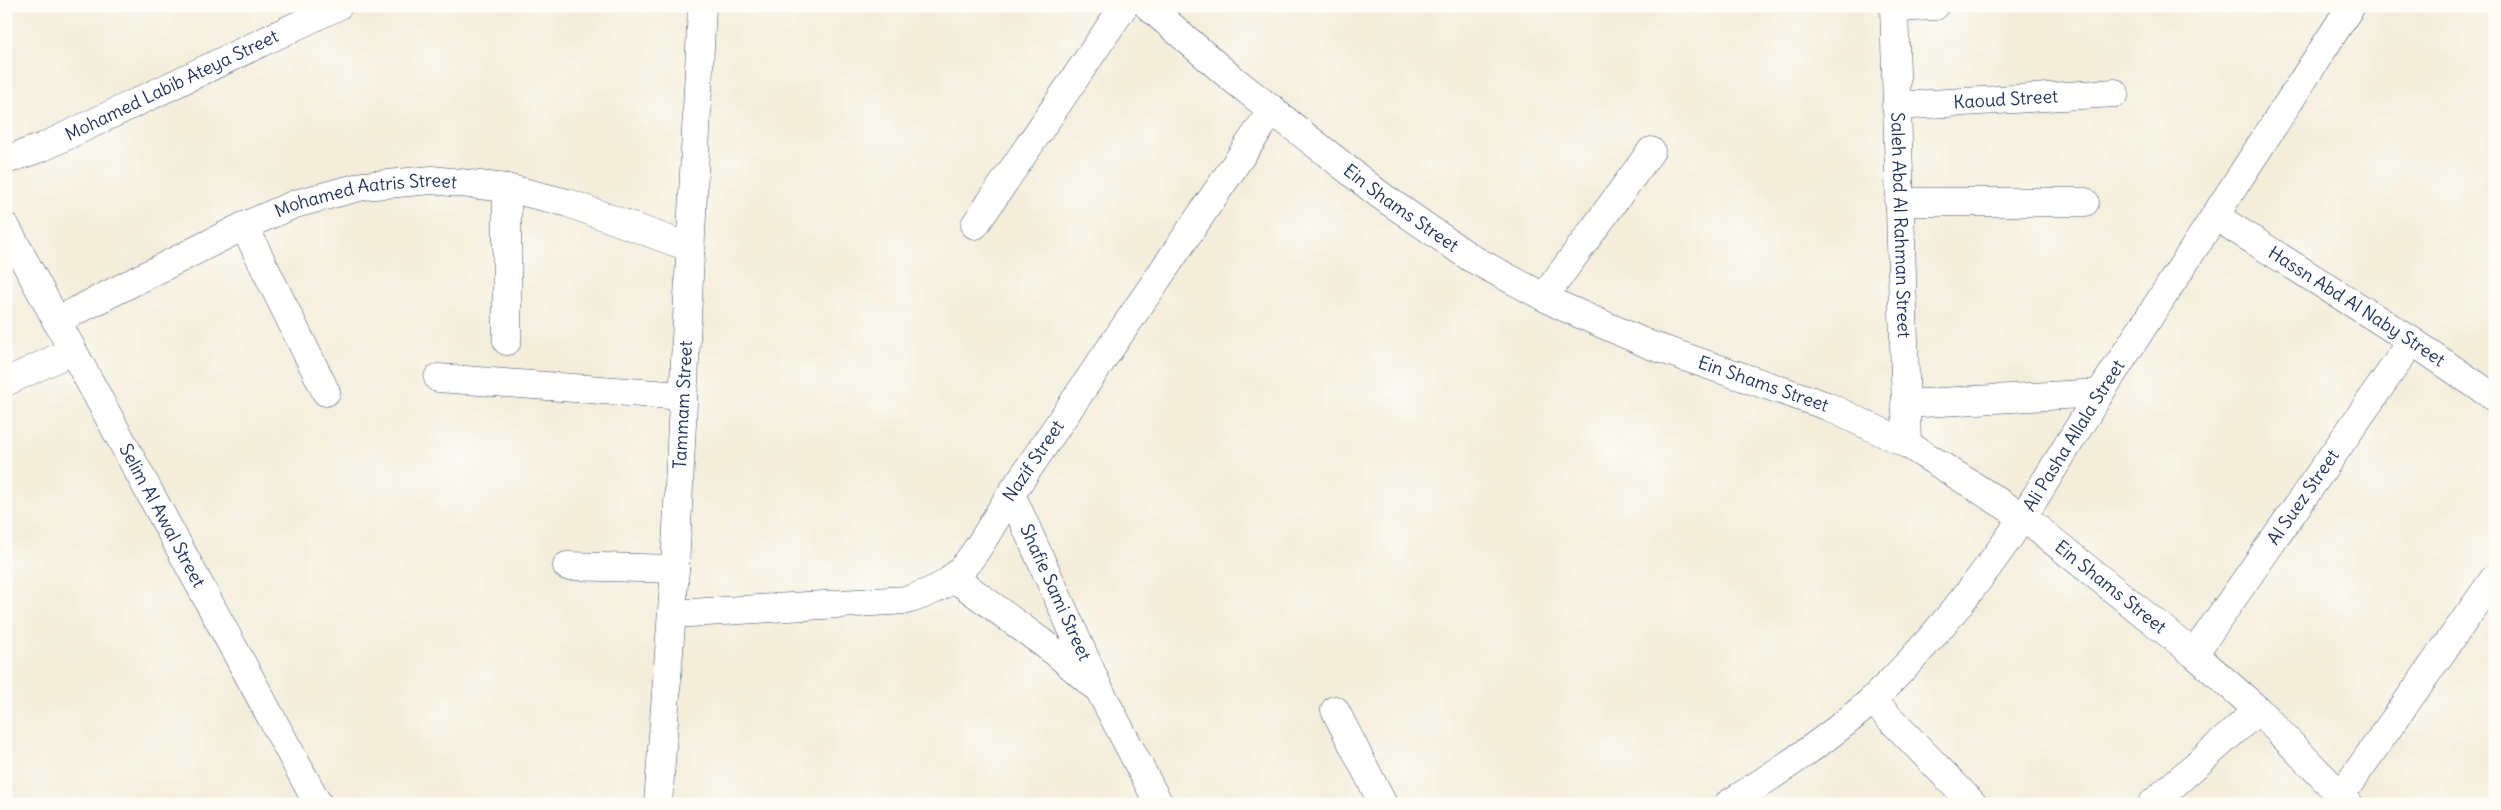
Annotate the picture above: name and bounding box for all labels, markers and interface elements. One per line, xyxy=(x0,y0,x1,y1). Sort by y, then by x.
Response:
street label: Mohamed Labib Ateya Street xyxy=(61,24,282,146)
street label: Kaoud Street xyxy=(1953,84,2059,114)
street label: Saleh Abd Al Rahman Street xyxy=(1886,112,1916,338)
street label: Ein Shams Street xyxy=(1339,159,1463,257)
street label: Mohamed Aatris Street xyxy=(271,168,458,222)
street label: Hassn Abd Al Naby Street xyxy=(2264,241,2450,371)
street label: Tammam Street xyxy=(668,340,697,470)
street label: Ein Shams Street xyxy=(1695,350,1832,417)
street label: Ali Pasha Allala Street xyxy=(2017,355,2130,515)
street label: Nazif Street xyxy=(997,416,1069,506)
street label: Selim Al Awal Street xyxy=(114,439,211,591)
street label: Al Suez Street xyxy=(2262,445,2344,549)
street label: Shafie Sami Street xyxy=(1015,520,1097,664)
street label: Ein Shams Street xyxy=(2050,535,2171,638)

